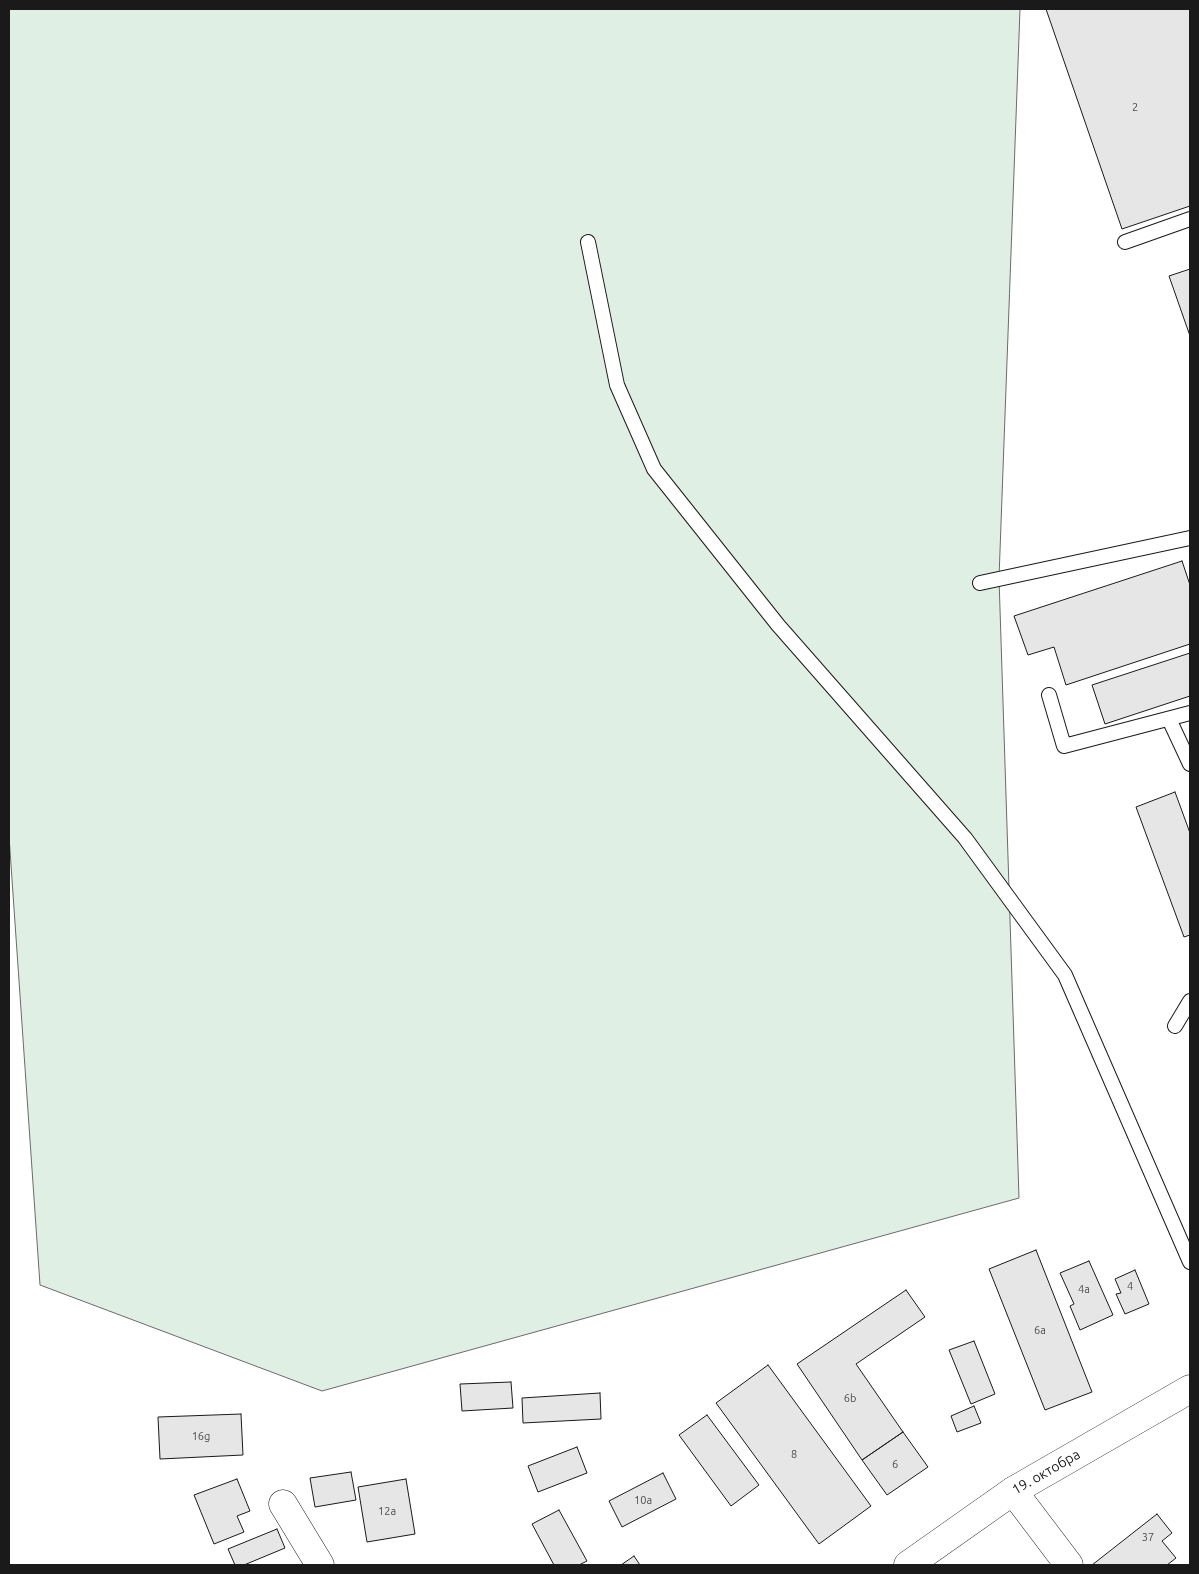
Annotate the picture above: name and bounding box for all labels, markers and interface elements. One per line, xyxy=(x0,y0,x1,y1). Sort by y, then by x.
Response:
house number: 2 xyxy=(1132,100,1138,114)
house number: 4 xyxy=(1127,1279,1133,1293)
house number: 4a xyxy=(1078,1282,1090,1296)
house number: 6a xyxy=(1034,1323,1046,1337)
house number: 6b xyxy=(844,1391,856,1405)
house number: 16g xyxy=(192,1429,210,1443)
street label: 19. октобра xyxy=(1009,1446,1083,1498)
house number: 8 xyxy=(791,1447,797,1461)
house number: 6 xyxy=(892,1457,898,1471)
house number: 10a xyxy=(634,1493,652,1507)
house number: 12a xyxy=(378,1504,396,1518)
house number: 37 xyxy=(1142,1530,1154,1544)

